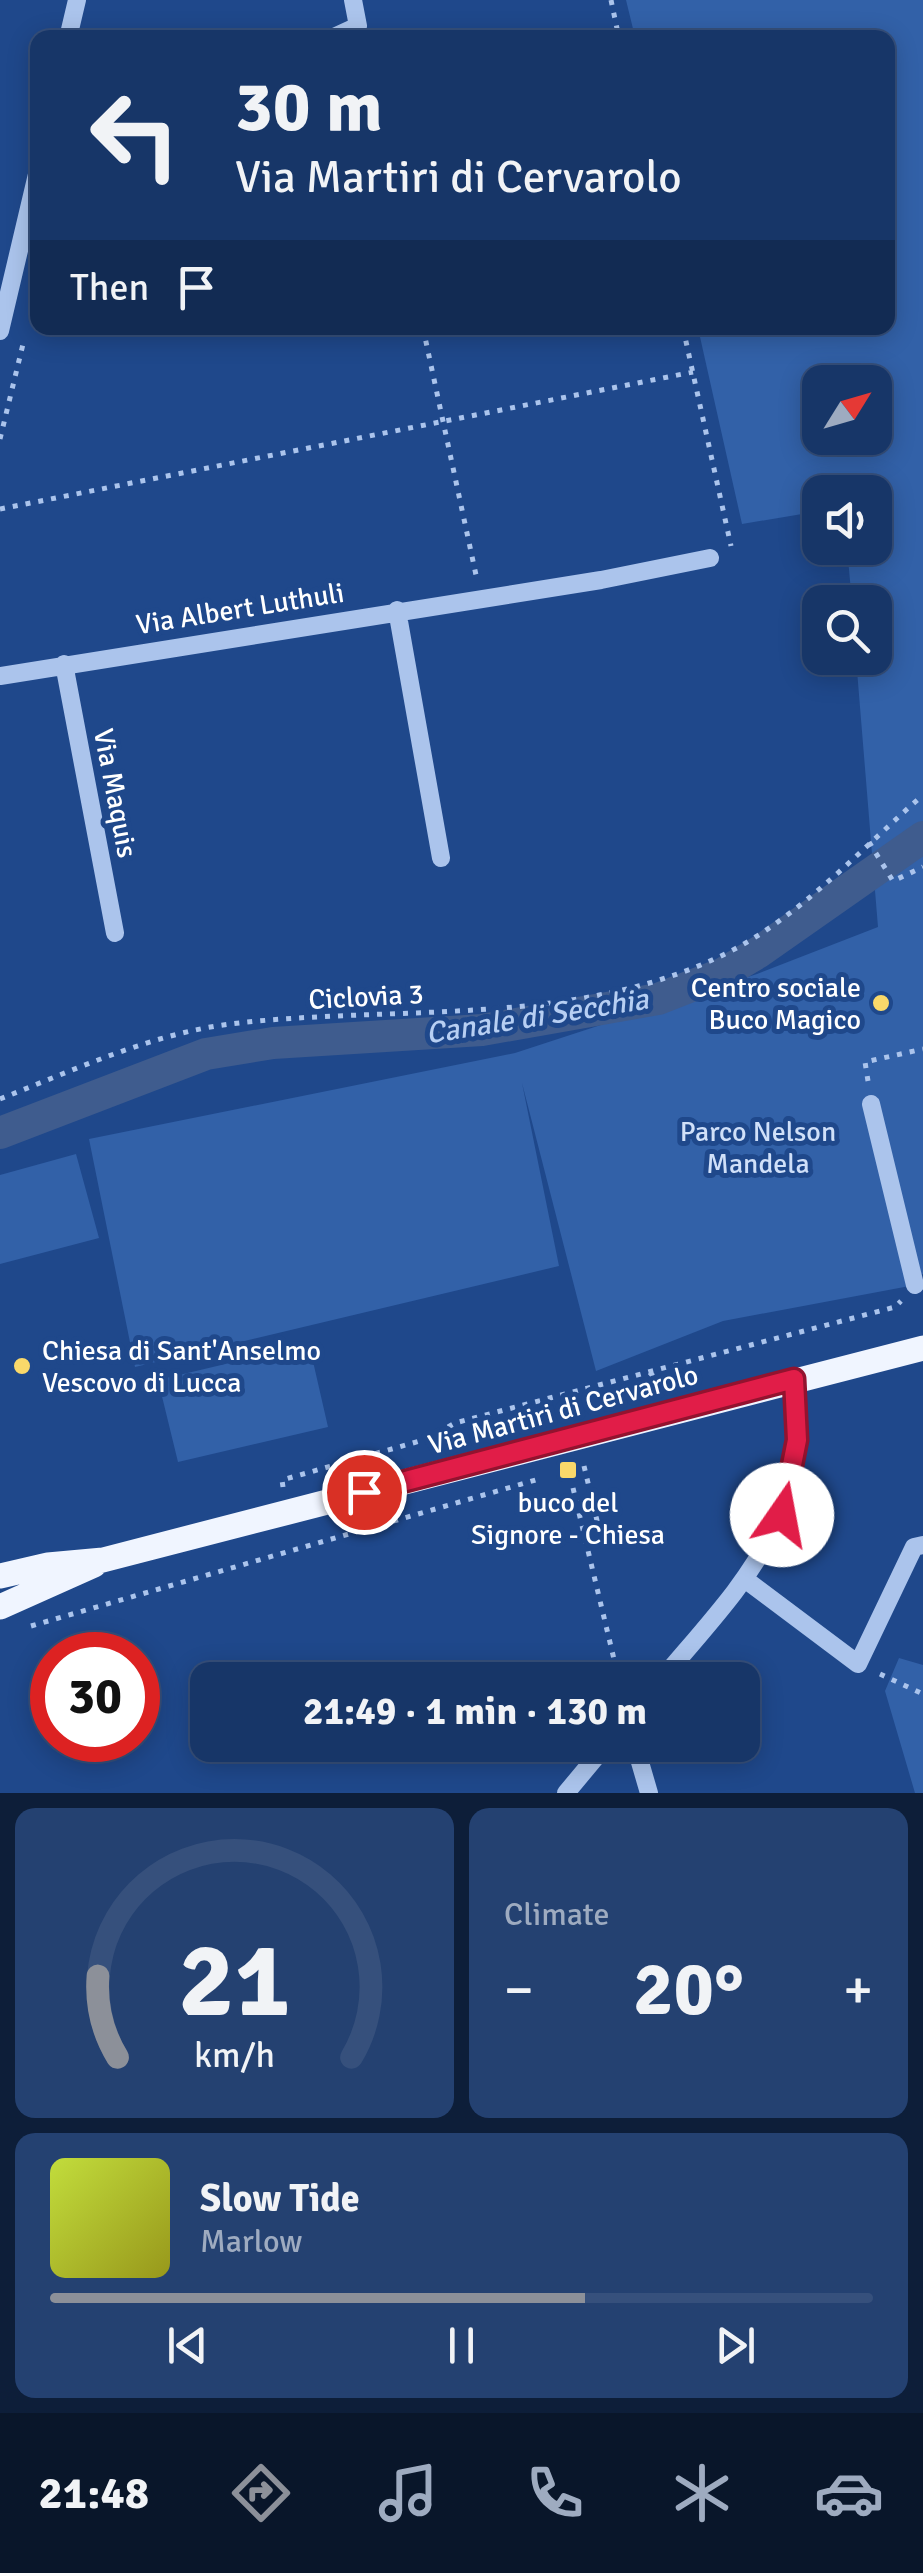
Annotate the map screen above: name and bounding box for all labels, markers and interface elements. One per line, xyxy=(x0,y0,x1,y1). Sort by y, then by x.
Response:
text: 30 m xyxy=(235,64,383,150)
icon: left xyxy=(70,70,200,200)
text: Via Martiri di Cervarolo xyxy=(235,150,682,205)
icon: arrive xyxy=(169,260,224,315)
text: Then xyxy=(70,264,149,311)
north arrow xyxy=(802,365,892,455)
map controls xyxy=(802,365,892,675)
button: sound xyxy=(802,475,892,565)
street label: Via Albert Luthuli xyxy=(134,576,347,642)
button: search xyxy=(802,585,892,675)
street label: Via Maquis xyxy=(86,726,144,861)
place label: Centro sociale Buco Magico xyxy=(691,971,861,1037)
street label: Ciclovia 3 xyxy=(308,977,425,1017)
water label: Canale di Secchia xyxy=(423,981,652,1052)
marker: Centro sociale Buco Magico xyxy=(870,992,892,1014)
park label: Parco Nelson Mandela xyxy=(680,1115,836,1181)
place label: Chiesa di Sant'Anselmo Vescovo di Lucca xyxy=(42,1334,321,1400)
marker: Chiesa di Sant'Anselmo Vescovo di Lucca xyxy=(11,1355,33,1377)
street label: Via Martiri di Cervarolo xyxy=(425,1358,702,1462)
pin xyxy=(322,1450,407,1535)
marker: buco del Signore - Chiesa xyxy=(557,1459,579,1481)
position arrow xyxy=(730,1463,834,1567)
icon: arrive xyxy=(337,1465,392,1520)
place label: buco del Signore - Chiesa xyxy=(471,1486,665,1552)
speed limit sign: 30 xyxy=(30,1632,160,1762)
text: 21:49 · 1 min · 130 m xyxy=(303,1688,647,1735)
text: Climate xyxy=(504,1895,610,1934)
text: 21 xyxy=(178,1917,291,2045)
text: 20° xyxy=(633,1943,744,2036)
text: − xyxy=(504,1956,534,2024)
text: + xyxy=(843,1956,873,2024)
text: km/h xyxy=(194,2033,275,2077)
text: Slow Tide xyxy=(200,2175,360,2222)
text: Marlow xyxy=(200,2222,302,2261)
icon: previous xyxy=(160,2318,215,2373)
icon: pause xyxy=(434,2318,489,2373)
icon: next xyxy=(708,2318,763,2373)
icon: directions xyxy=(226,2458,296,2528)
icon: music xyxy=(373,2458,443,2528)
icon: phone xyxy=(520,2458,590,2528)
icon: climate xyxy=(667,2458,737,2528)
icon: car xyxy=(814,2458,884,2528)
text: 21:48 xyxy=(39,2466,149,2521)

